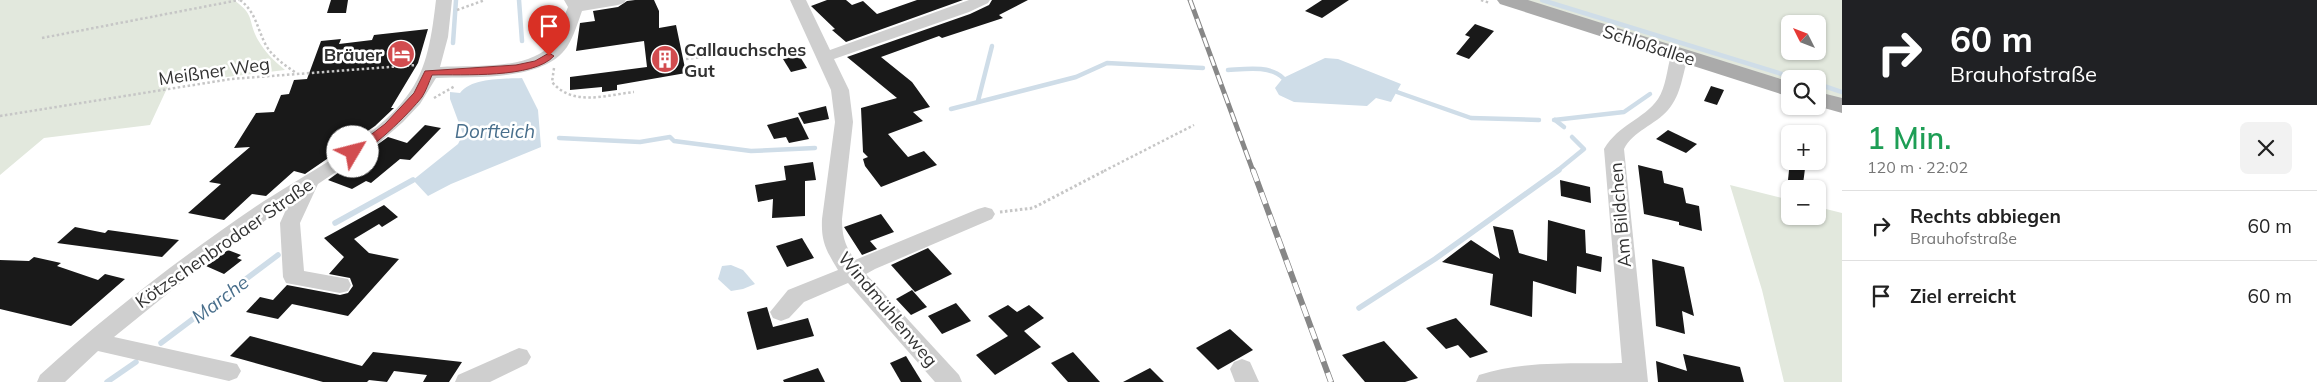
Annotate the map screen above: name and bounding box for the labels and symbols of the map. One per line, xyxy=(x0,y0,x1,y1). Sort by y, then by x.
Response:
pin xyxy=(528,5,570,56)
north arrow xyxy=(1781,15,1826,60)
street label: Schloßallee xyxy=(1600,19,1698,71)
place label: Callauchsches Gut xyxy=(684,38,806,82)
hotel icon: Bräuer xyxy=(386,39,416,69)
place label: Bräuer xyxy=(324,43,383,66)
building icon: Callauchsches Gut xyxy=(650,44,680,74)
street label: Meißner Weg xyxy=(157,52,271,90)
water label: Dorfteich xyxy=(455,119,535,143)
position arrow xyxy=(326,125,378,177)
street label: Am Bildchen xyxy=(1604,162,1636,268)
street label: Kötzschenbrodaer Straße xyxy=(131,173,317,313)
street label: Windmühlenweg xyxy=(833,247,943,371)
water label: Marche xyxy=(187,270,253,328)

